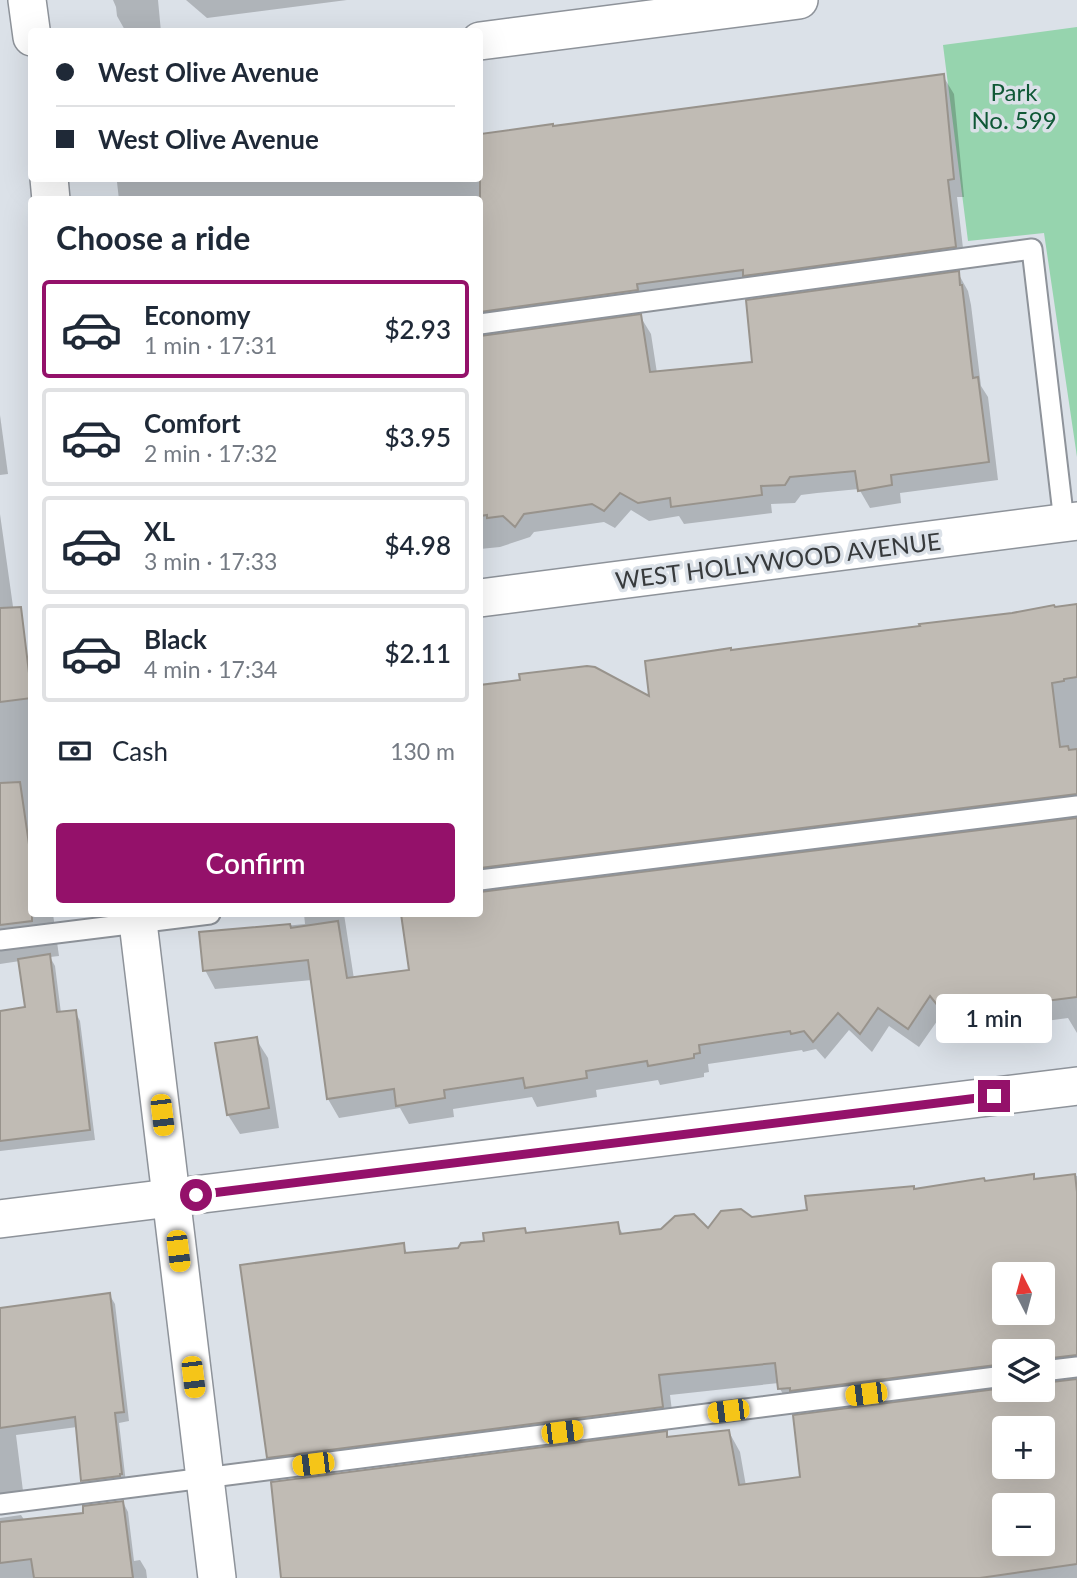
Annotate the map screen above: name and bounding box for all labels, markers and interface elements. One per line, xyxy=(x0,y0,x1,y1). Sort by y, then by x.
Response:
text: West Olive Avenue xyxy=(98,56,319,88)
park label: Park No. 599 xyxy=(971,77,1057,134)
text: West Olive Avenue xyxy=(98,123,319,155)
text: Choose a ride xyxy=(56,218,250,257)
icon: car xyxy=(60,298,123,361)
text: Economy xyxy=(144,299,250,331)
text: $2.93 xyxy=(385,313,451,345)
text: 1 min · 17:31 xyxy=(144,331,277,359)
icon: car xyxy=(60,406,123,469)
text: Comfort xyxy=(144,407,241,439)
text: $3.95 xyxy=(385,421,451,453)
text: 2 min · 17:32 xyxy=(144,439,277,467)
icon: car xyxy=(60,514,123,577)
text: XL xyxy=(144,515,175,547)
street label: WEST HOLLYWOOD AVENUE xyxy=(614,526,942,594)
text: $4.98 xyxy=(385,529,451,561)
text: 3 min · 17:33 xyxy=(144,547,277,575)
icon: car xyxy=(60,622,123,685)
text: Black xyxy=(144,623,207,655)
text: $2.11 xyxy=(385,637,451,669)
text: 4 min · 17:34 xyxy=(144,655,277,683)
icon: cash xyxy=(56,732,94,770)
text: Cash xyxy=(112,735,168,767)
text: 130 m xyxy=(390,737,455,765)
button: Confirm xyxy=(56,823,455,903)
callout: 1 min xyxy=(936,995,1052,1044)
text: 1 min xyxy=(966,1004,1022,1032)
route end xyxy=(978,1080,1010,1112)
car xyxy=(150,1093,175,1137)
route start xyxy=(180,1179,212,1211)
car xyxy=(166,1229,191,1273)
north arrow xyxy=(992,1262,1055,1325)
map controls xyxy=(992,1262,1055,1556)
button: layers xyxy=(992,1339,1055,1402)
car xyxy=(181,1355,206,1399)
car xyxy=(844,1381,889,1407)
car xyxy=(706,1398,751,1424)
button: + xyxy=(992,1416,1055,1479)
car xyxy=(540,1419,585,1445)
car xyxy=(291,1451,336,1477)
button: − xyxy=(992,1493,1055,1556)

